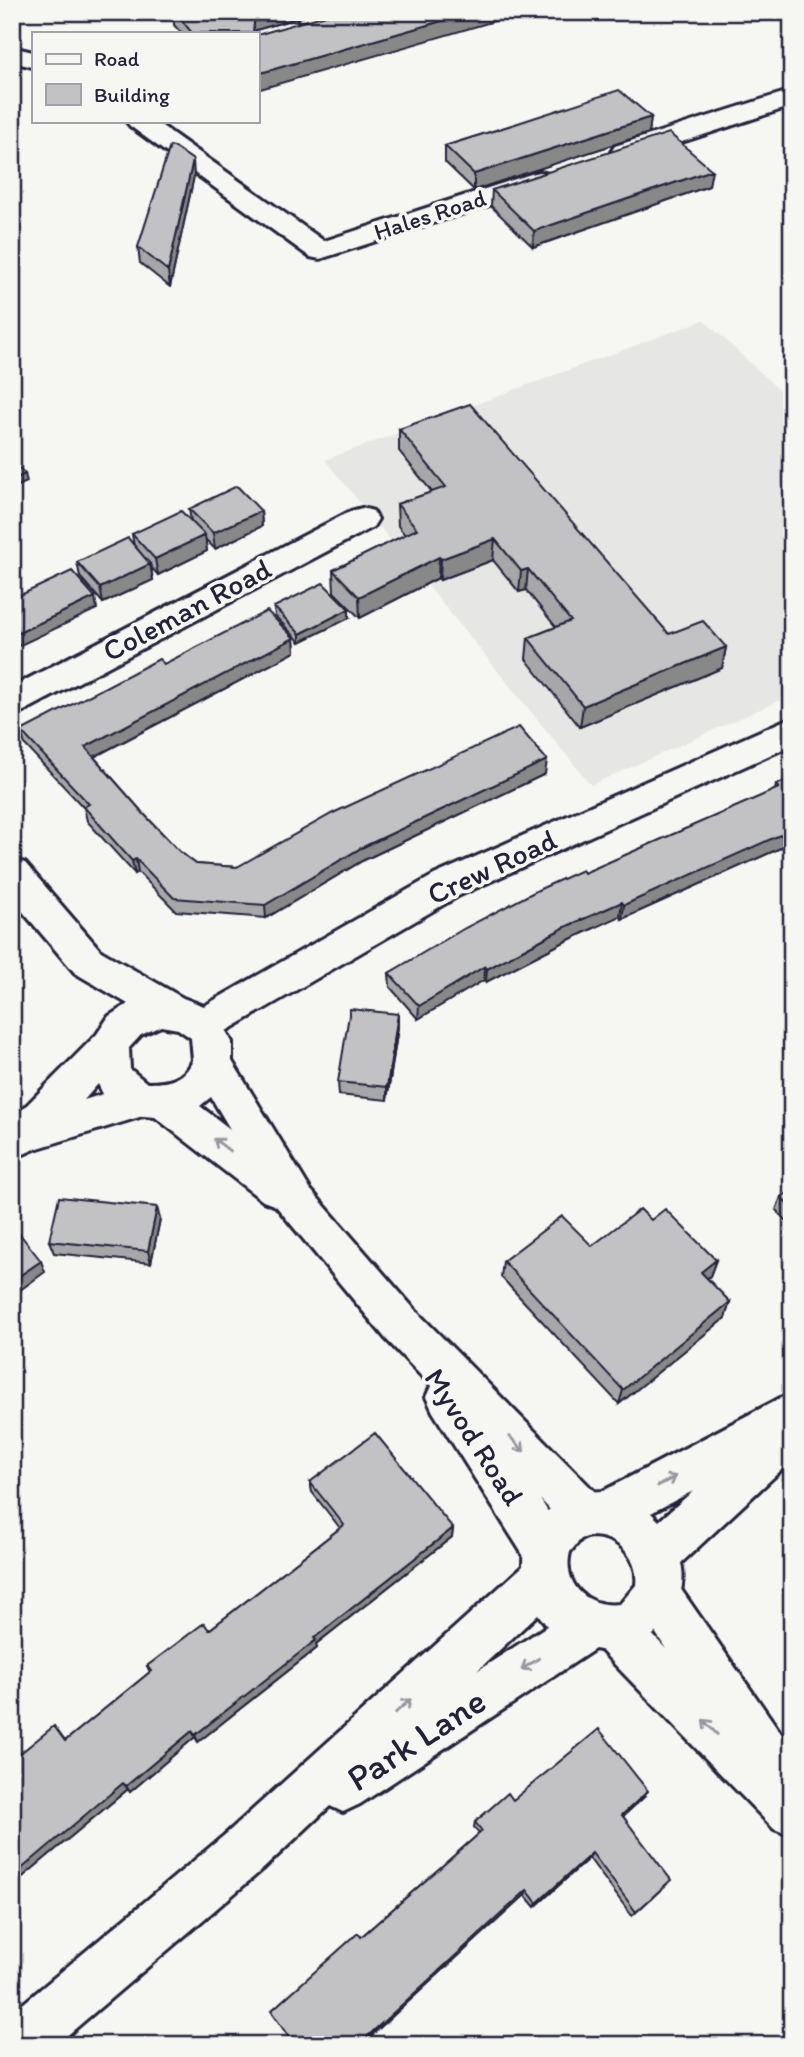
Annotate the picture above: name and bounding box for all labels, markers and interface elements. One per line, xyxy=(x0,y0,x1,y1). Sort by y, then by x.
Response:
legend xyxy=(32,32,259,122)
text: Road xyxy=(94,46,140,71)
text: Building xyxy=(94,82,170,107)
street label: Hales Road xyxy=(370,183,490,246)
street label: Coleman Road xyxy=(96,549,278,669)
street label: Crew Road xyxy=(421,821,562,913)
one-way arrow xyxy=(213,1138,232,1153)
street label: Myvod Road xyxy=(416,1361,533,1513)
one-way arrow xyxy=(509,1435,526,1452)
one-way arrow xyxy=(656,1474,676,1488)
one-way arrow xyxy=(521,1657,540,1672)
street label: Park Lane xyxy=(338,1678,494,1800)
one-way arrow xyxy=(394,1697,411,1714)
one-way arrow xyxy=(701,1719,718,1736)

